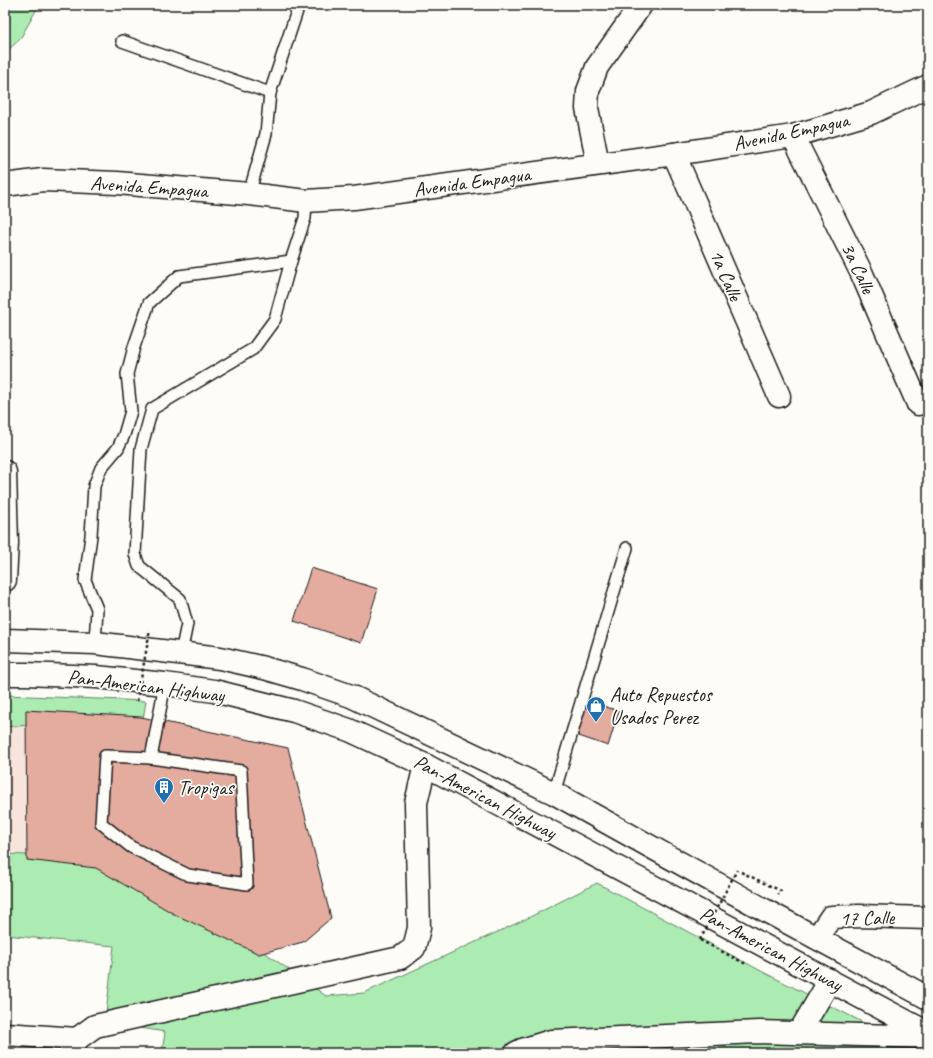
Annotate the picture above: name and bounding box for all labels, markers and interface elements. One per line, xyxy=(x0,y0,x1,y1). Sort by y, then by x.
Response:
street label: Avenida Empagua xyxy=(731,107,853,156)
street label: Avenida Empagua xyxy=(412,161,534,203)
street label: Avenida Empagua xyxy=(90,170,210,204)
street label: 3a Calle xyxy=(835,239,881,299)
street label: 1a Calle xyxy=(704,246,749,306)
street label: Pan-American Highway xyxy=(66,664,227,708)
place label: Auto Repuestos Usados Perez xyxy=(610,682,714,730)
shop icon: Auto Repuestos Usados Perez xyxy=(585,695,607,723)
street label: Pan-American Highway xyxy=(410,749,561,846)
place label: Tropigas xyxy=(178,775,235,800)
building icon: Tropigas xyxy=(153,776,175,804)
street label: Pan-American Highway xyxy=(696,901,847,998)
street label: 17 Calle xyxy=(840,905,896,931)

